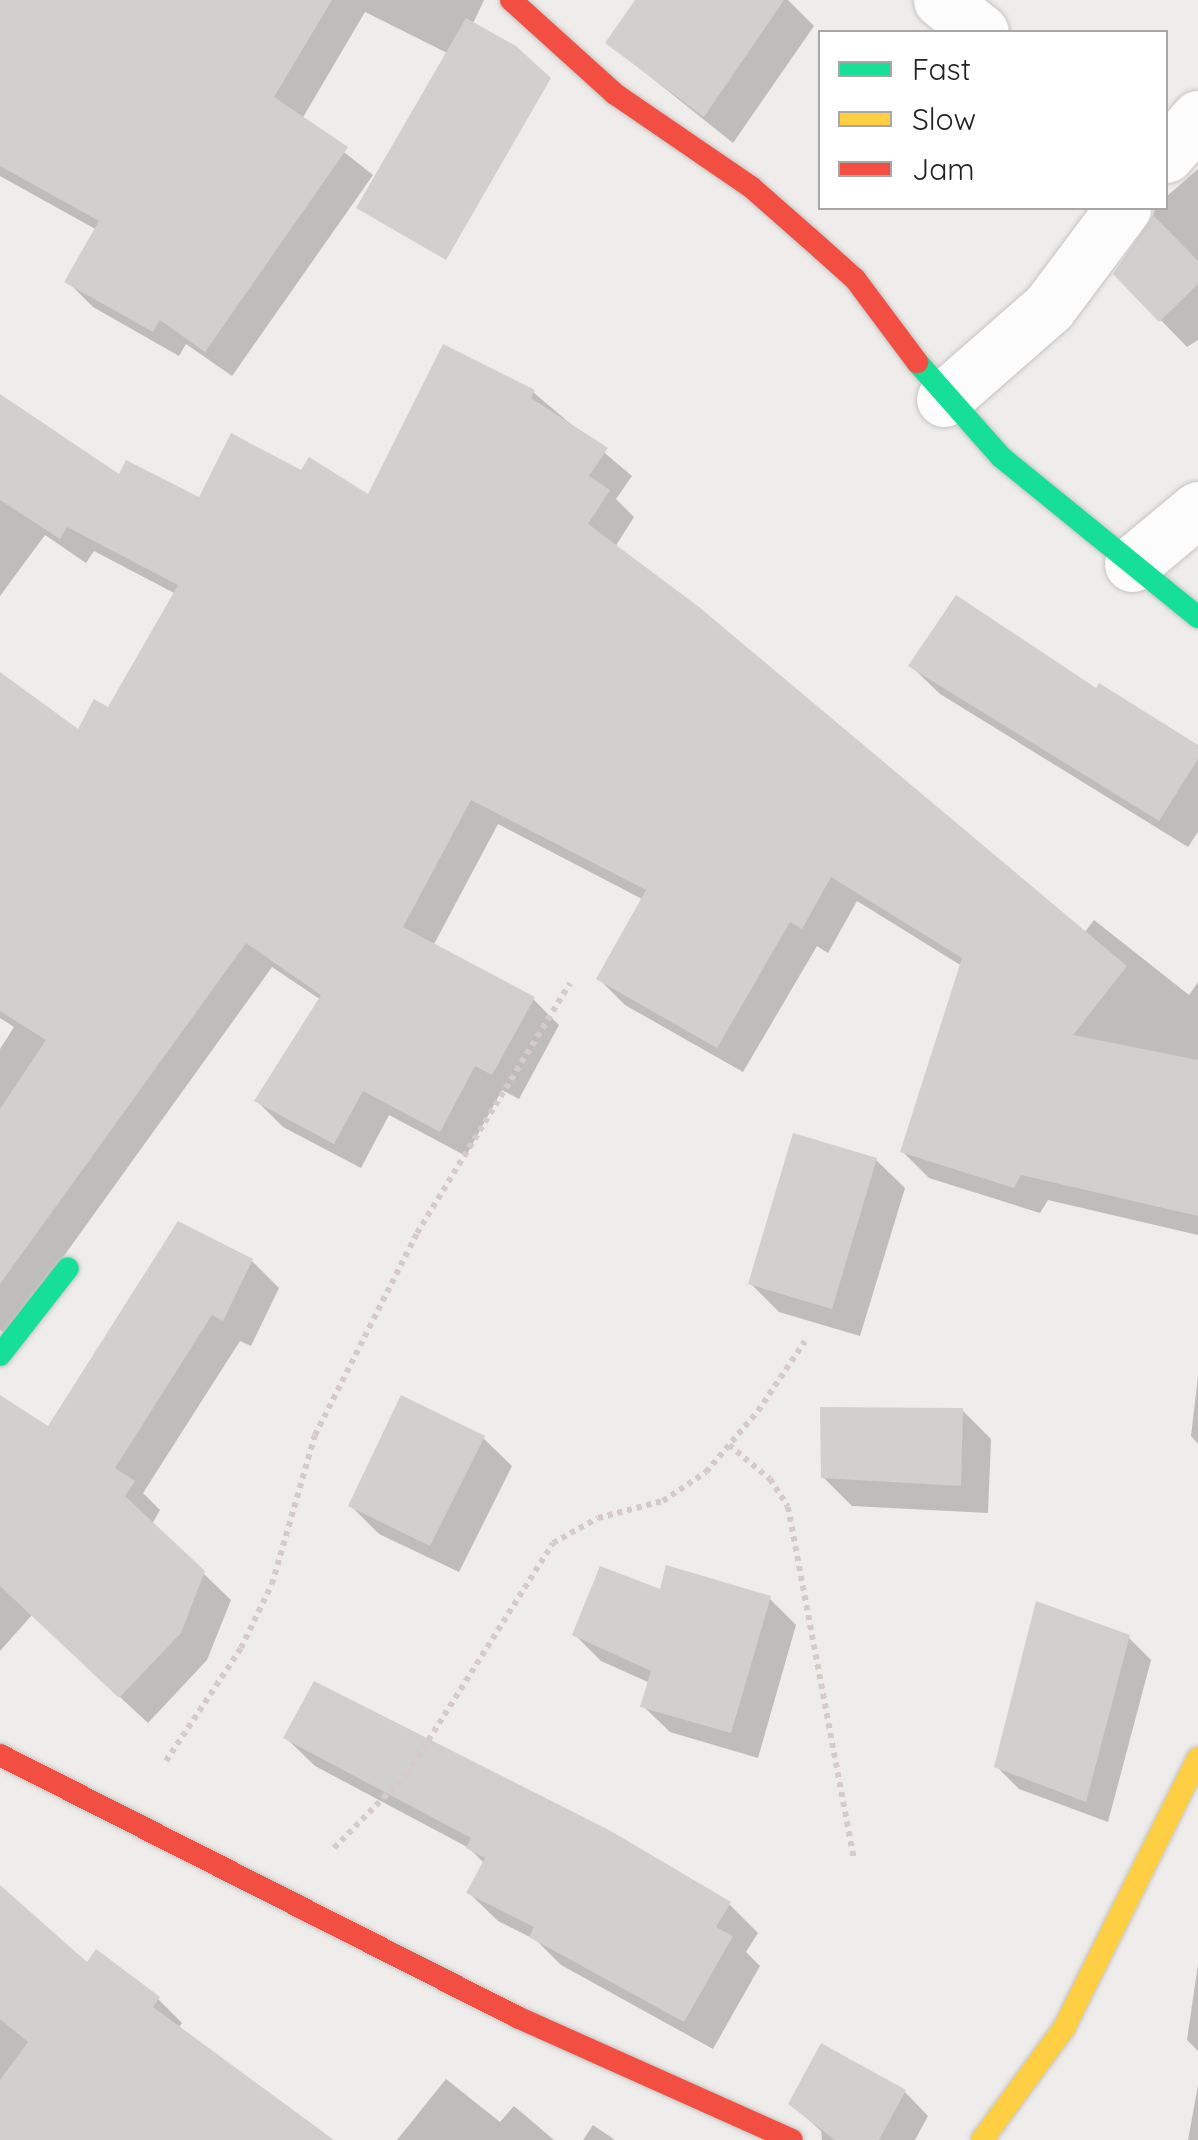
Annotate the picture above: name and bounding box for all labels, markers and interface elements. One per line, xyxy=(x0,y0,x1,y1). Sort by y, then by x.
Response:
legend xyxy=(818,30,1168,210)
text: Fast xyxy=(912,50,971,88)
text: Slow xyxy=(912,100,976,138)
text: Jam xyxy=(912,150,975,188)

